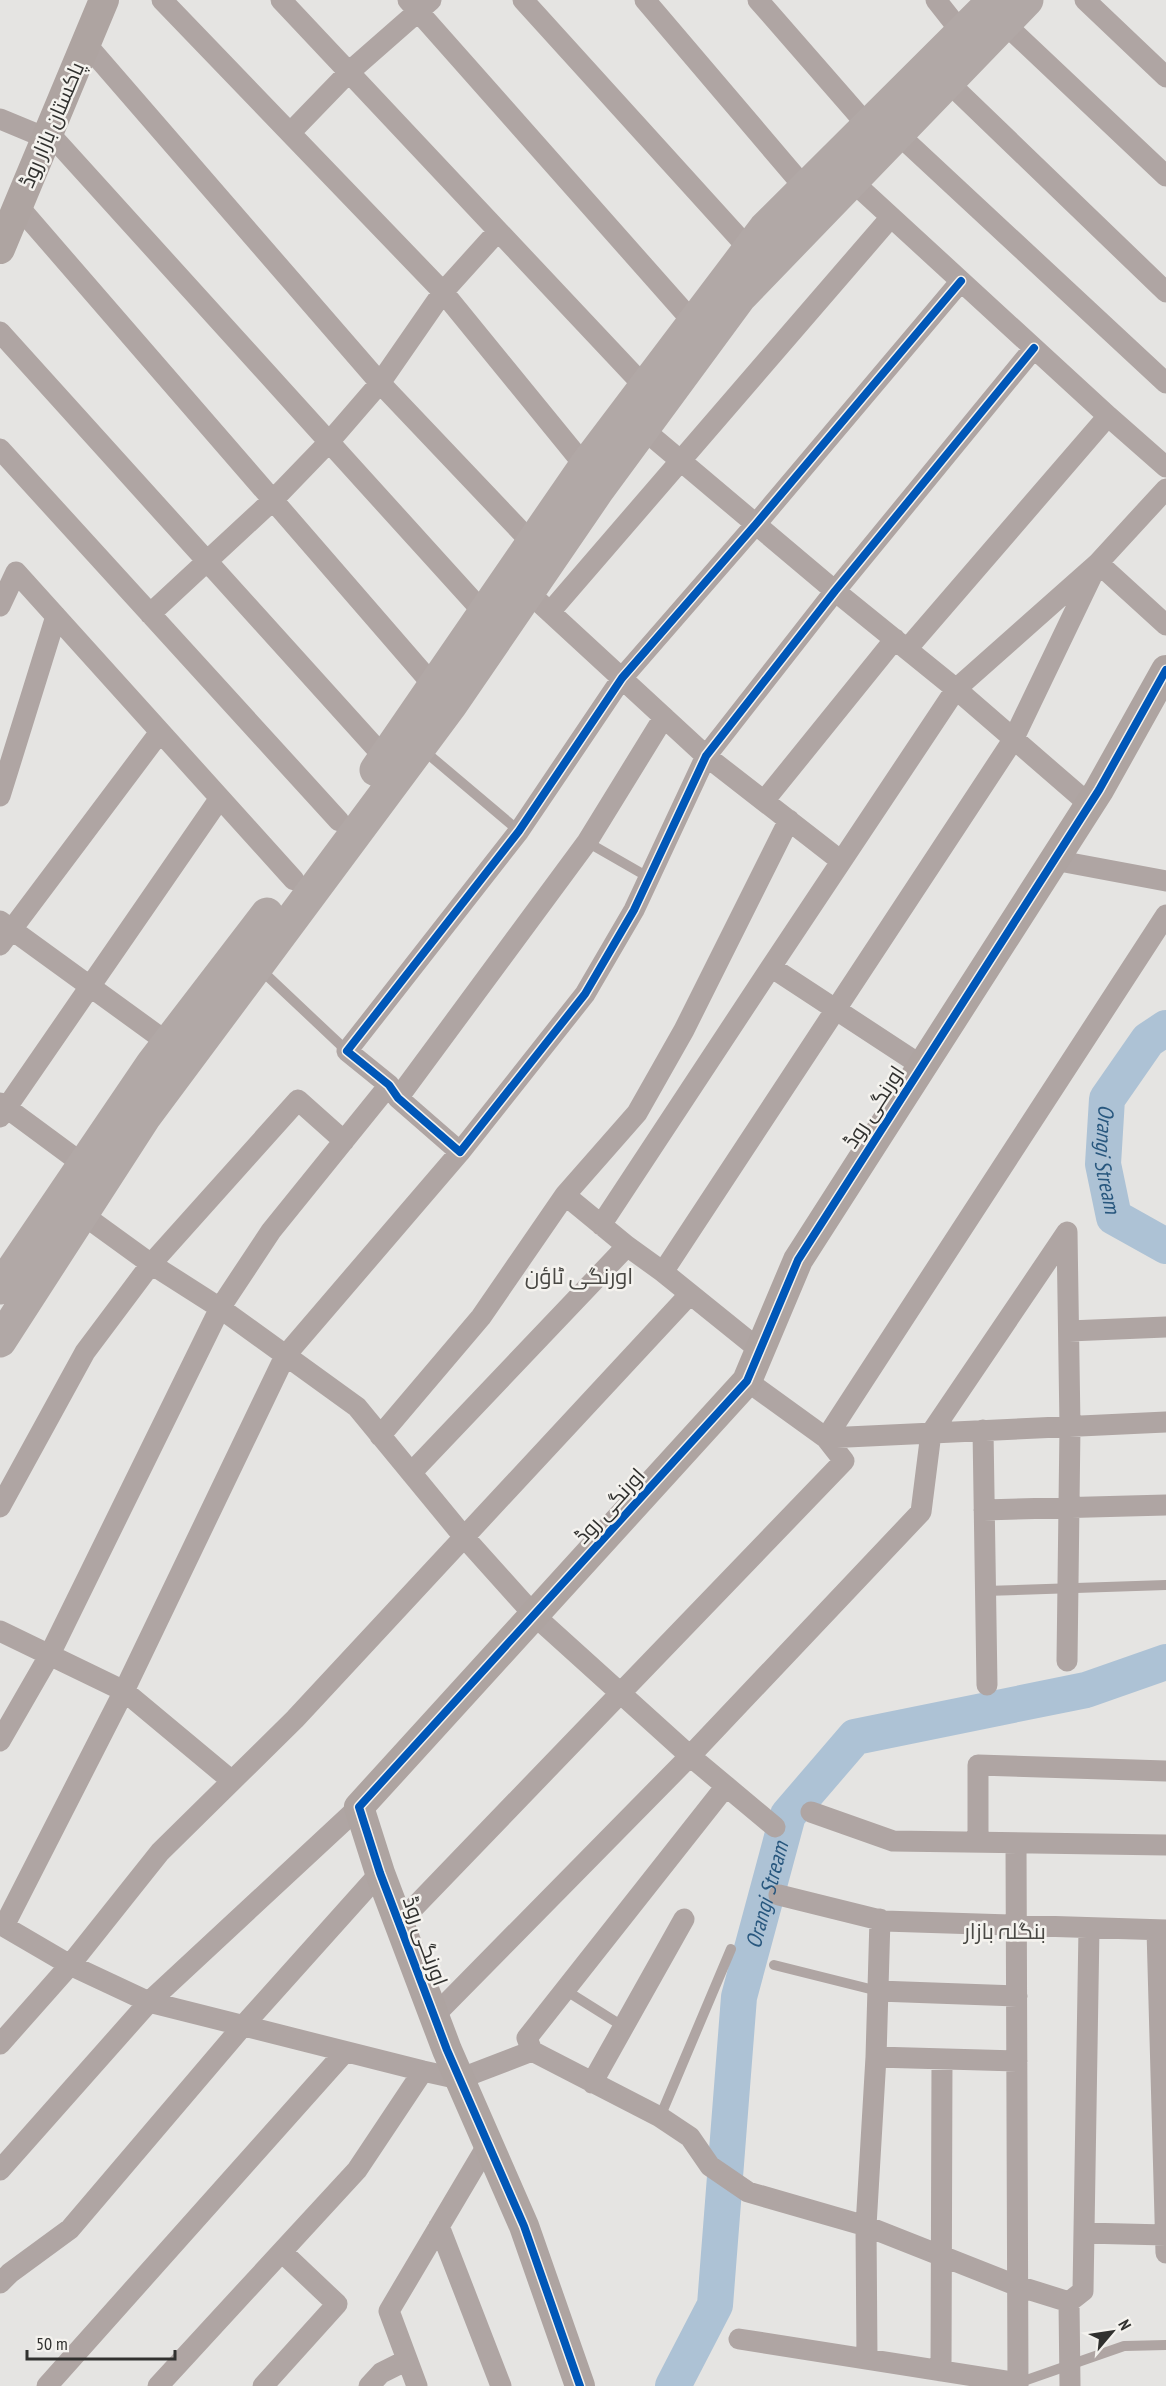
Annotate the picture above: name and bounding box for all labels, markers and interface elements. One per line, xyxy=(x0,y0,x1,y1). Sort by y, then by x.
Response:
street label: پاکستان بازار روڈ xyxy=(13,58,91,192)
street label: اورنگی روڈ xyxy=(837,1060,910,1153)
water label: Orangi Stream xyxy=(1089,1104,1127,1217)
district label: اورنگی ٹاؤن xyxy=(525,1262,633,1290)
street label: اورنگی روڈ xyxy=(568,1462,651,1549)
water label: Orangi Stream xyxy=(739,1837,795,1951)
street label: اورنگی روڈ xyxy=(397,1892,454,1989)
district label: بنگلہ بازار xyxy=(962,1917,1046,1945)
north arrow xyxy=(1082,2302,1142,2362)
text: N xyxy=(1114,2316,1136,2333)
scale bar xyxy=(27,2323,176,2361)
text: 50 m xyxy=(36,2332,68,2355)

